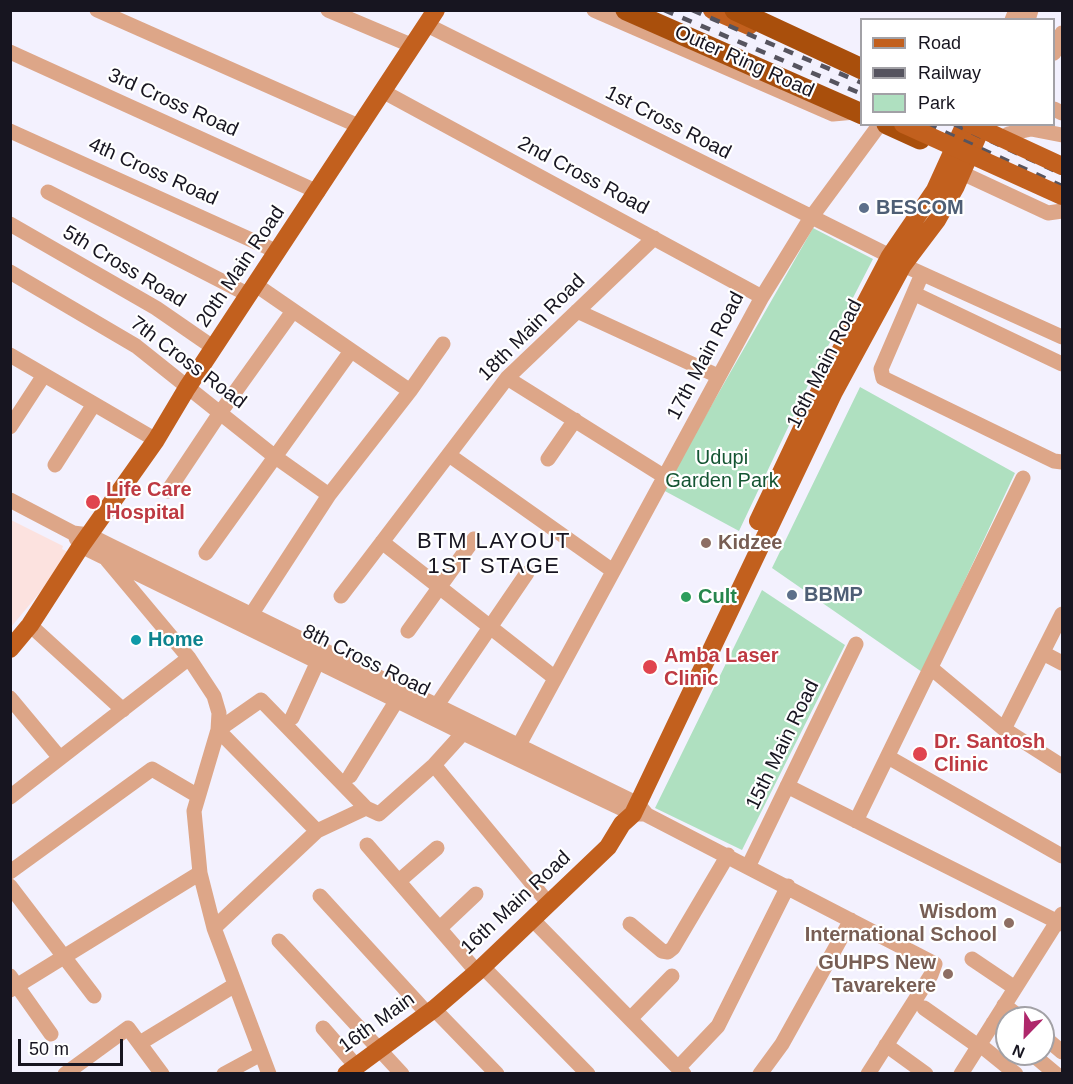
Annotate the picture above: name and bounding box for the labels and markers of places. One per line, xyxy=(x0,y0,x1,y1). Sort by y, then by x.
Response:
place label: BESCOM xyxy=(876,196,964,220)
marker: BESCOM xyxy=(857,201,871,215)
place label: Life Care Hospital xyxy=(106,478,192,525)
marker: Life Care Hospital xyxy=(84,493,102,511)
place label: Kidzee xyxy=(718,531,782,555)
marker: Kidzee xyxy=(699,536,713,550)
place label: BBMP xyxy=(804,583,863,607)
place label: Cult xyxy=(698,585,737,609)
marker: BBMP xyxy=(785,588,799,602)
marker: Cult xyxy=(679,590,693,604)
place label: Home xyxy=(148,628,204,652)
marker: Home xyxy=(129,633,143,647)
place label: Amba Laser Clinic xyxy=(664,644,778,691)
marker: Amba Laser Clinic xyxy=(641,658,659,676)
place label: Dr. Santosh Clinic xyxy=(934,730,1045,777)
marker: Dr. Santosh Clinic xyxy=(911,745,929,763)
place label: Wisdom International School xyxy=(805,900,997,947)
marker: Wisdom International School xyxy=(1002,916,1016,930)
place label: GUHPS New Tavarekere xyxy=(818,951,936,998)
marker: GUHPS New Tavarekere xyxy=(941,967,955,981)

